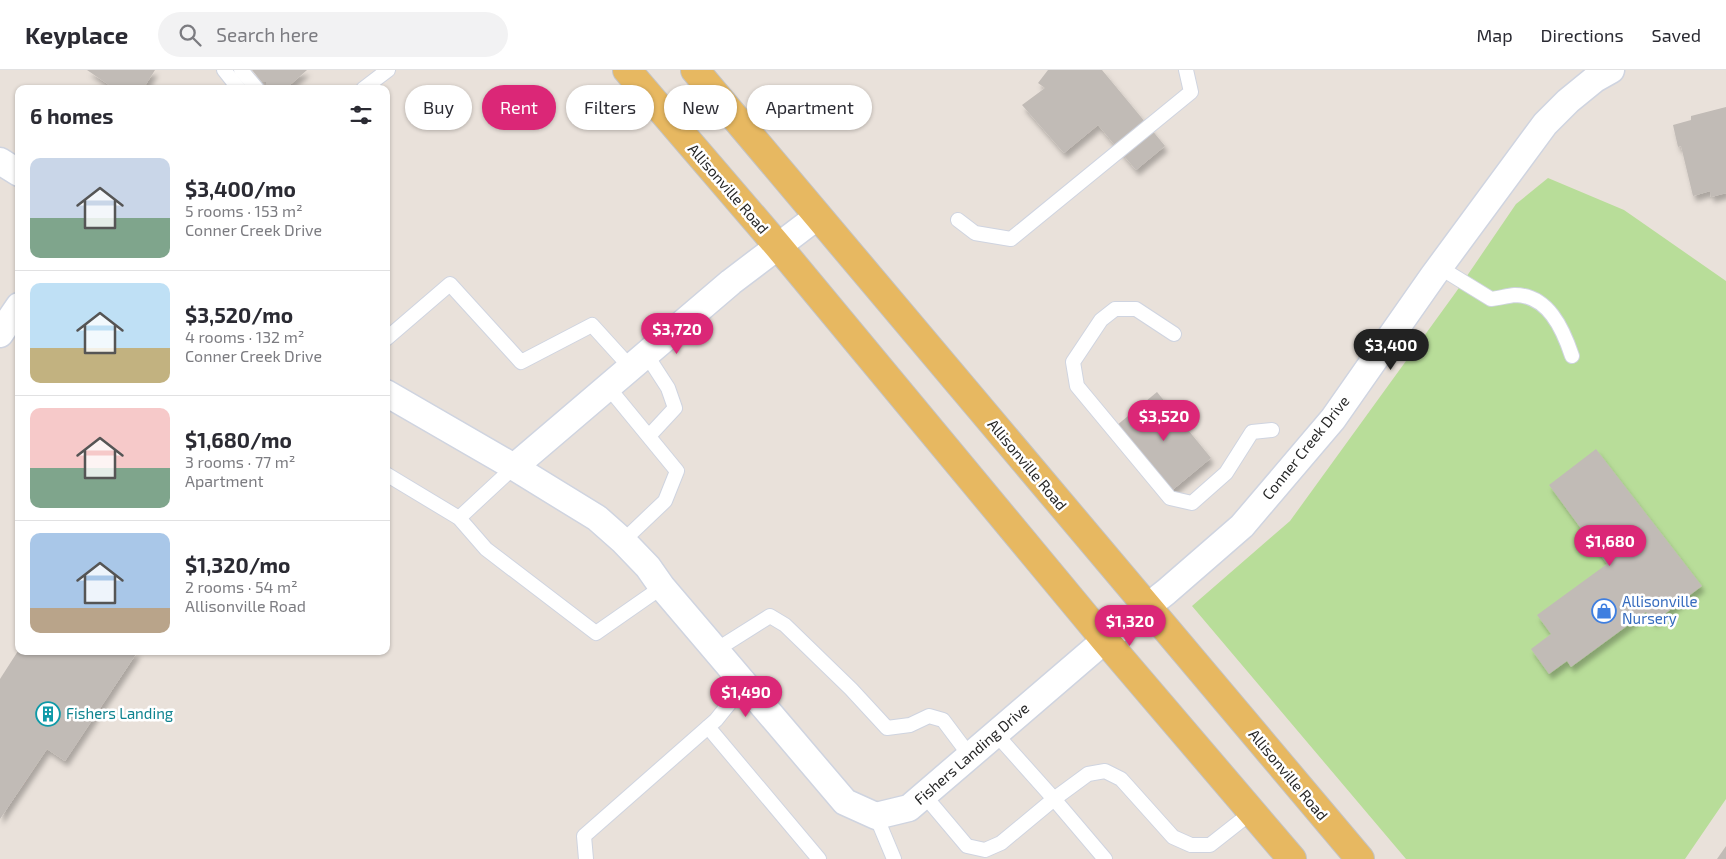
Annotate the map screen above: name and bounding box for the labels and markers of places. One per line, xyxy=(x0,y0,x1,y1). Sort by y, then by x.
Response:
pin: $3,720 xyxy=(636,312,718,355)
pin: $3,400 xyxy=(1350,328,1432,371)
pin: $3,520 xyxy=(1123,400,1205,442)
pin: $1,680 xyxy=(1569,524,1651,567)
place label: Allisonville Nursery xyxy=(1622,592,1697,627)
shop icon: Allisonville Nursery xyxy=(1591,598,1617,624)
pin: $1,320 xyxy=(1089,604,1171,647)
pin: $1,490 xyxy=(705,676,787,718)
building icon: Fishers Landing xyxy=(35,701,61,727)
place label: Fishers Landing xyxy=(66,704,174,722)

